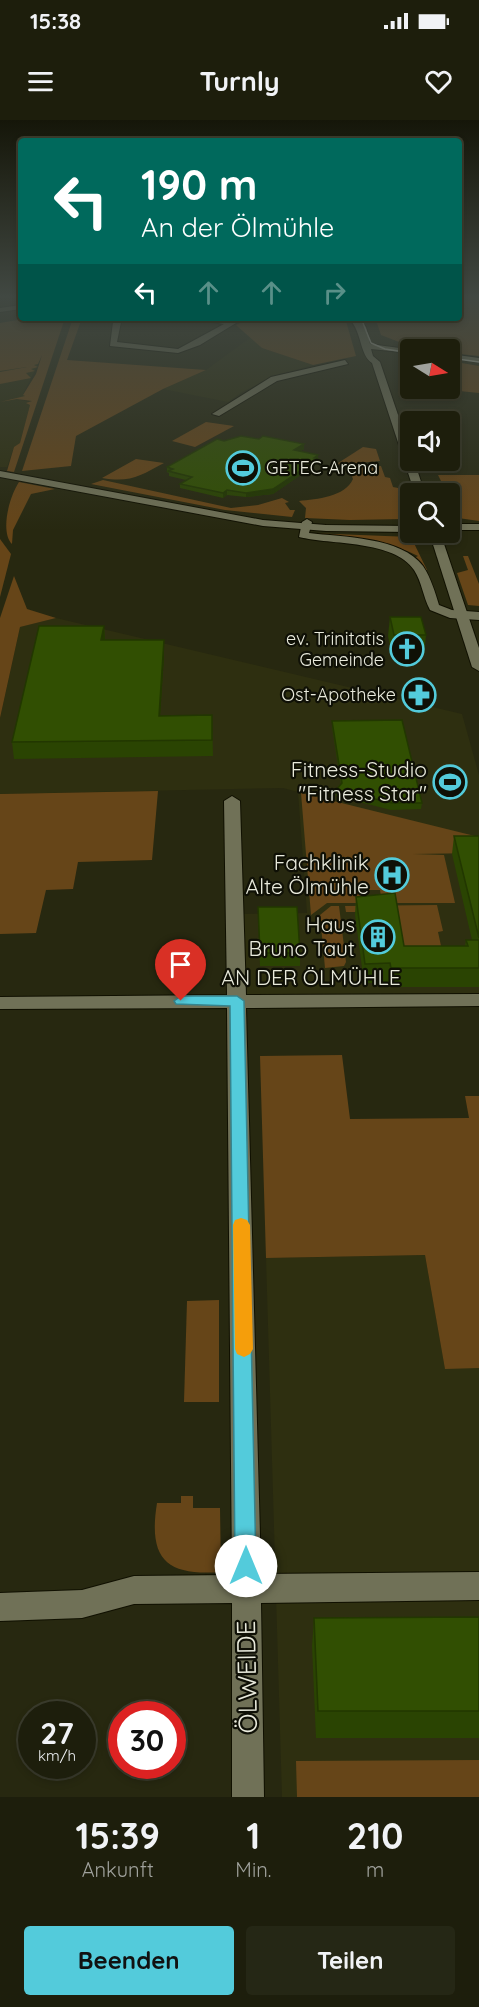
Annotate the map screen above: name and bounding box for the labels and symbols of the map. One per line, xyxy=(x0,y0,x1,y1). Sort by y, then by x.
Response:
north arrow xyxy=(400,339,460,399)
sports icon: GETEC-Arena xyxy=(225,450,261,486)
place label: GETEC-Arena xyxy=(266,456,378,479)
place label: ev. Trinitatis Gemeinde xyxy=(286,627,384,671)
church icon: ev. Trinitatis Gemeinde xyxy=(389,631,425,667)
pharmacy icon: Ost-Apotheke xyxy=(401,677,437,713)
place label: Ost-Apotheke xyxy=(281,683,396,706)
place label: Fitness-Studio "Fitness Star" xyxy=(291,756,427,806)
sports icon: Fitness-Studio "Fitness Star" xyxy=(432,764,468,800)
place label: Fachklinik Alte Ölmühle xyxy=(246,849,369,899)
hospital icon: Fachklinik Alte Ölmühle xyxy=(374,857,410,893)
place label: Haus Bruno Taut xyxy=(249,911,355,961)
building icon: Haus Bruno Taut xyxy=(360,919,396,955)
pin xyxy=(155,939,206,1001)
street label: AN DER ÖLMÜHLE xyxy=(221,964,401,990)
position arrow xyxy=(214,1534,278,1598)
street label: ÖLWEIDE xyxy=(229,1620,264,1734)
speed limit sign: 30 xyxy=(108,1701,186,1779)

